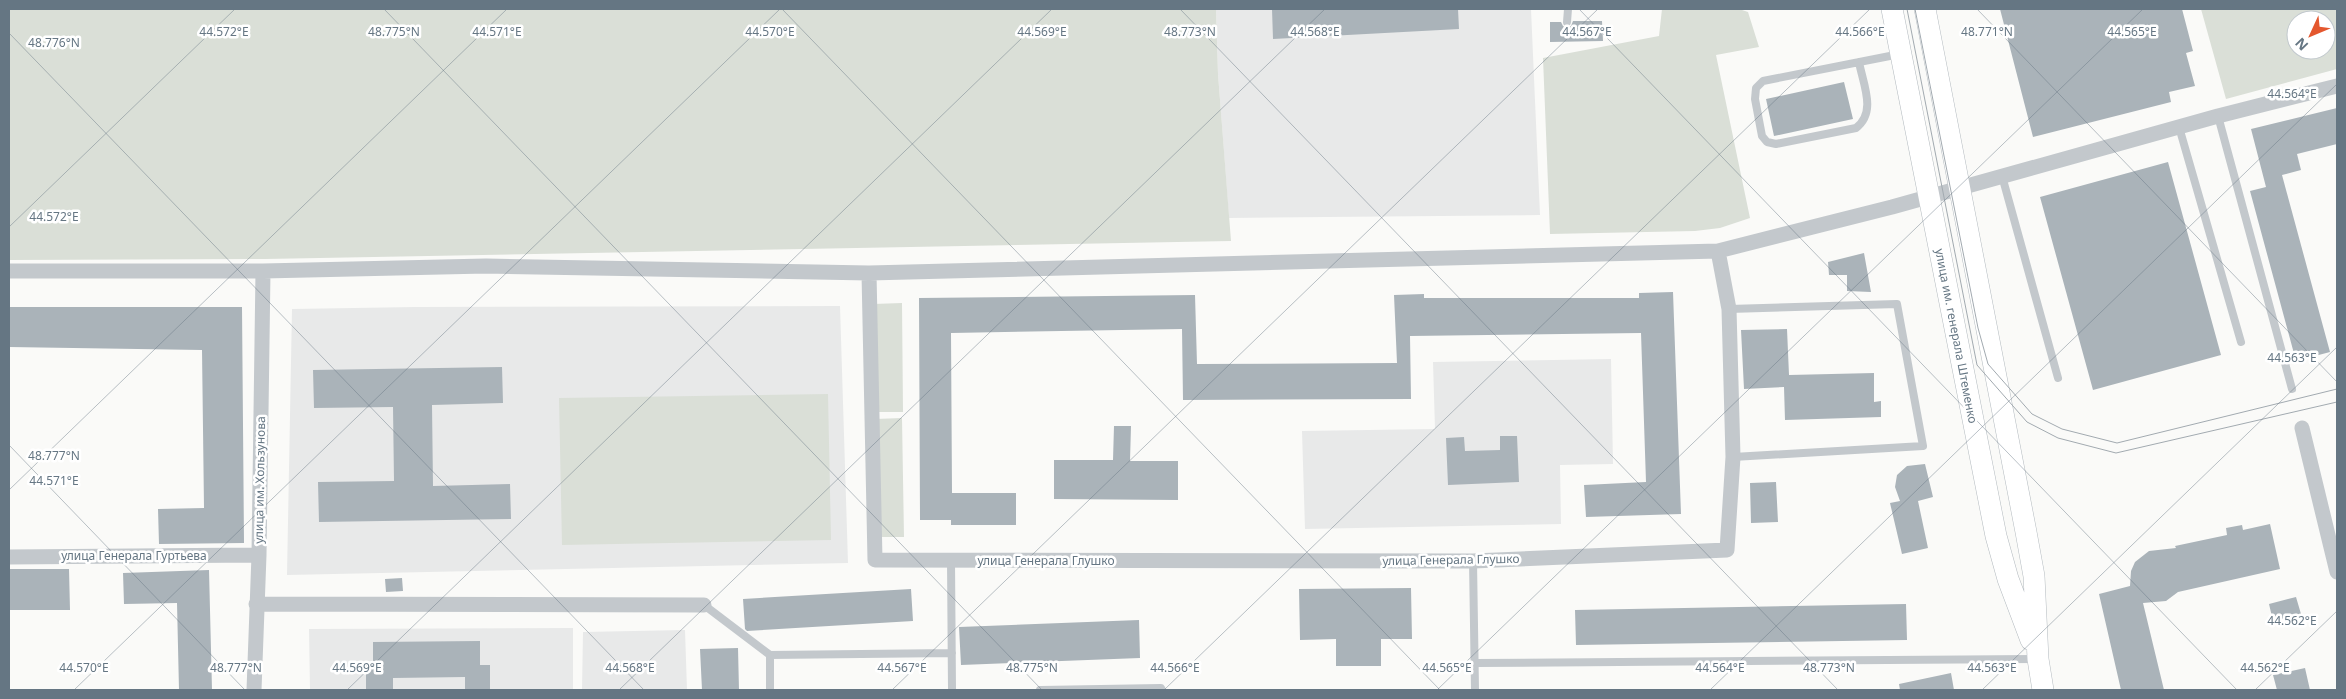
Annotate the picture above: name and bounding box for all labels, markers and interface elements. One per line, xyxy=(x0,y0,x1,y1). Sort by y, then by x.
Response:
north arrow xyxy=(2286,10,2336,60)
text: 44.572°E xyxy=(199,23,249,40)
text: 48.775°N xyxy=(368,23,420,40)
text: 44.571°E xyxy=(472,23,522,40)
text: 44.570°E xyxy=(745,23,795,40)
text: 44.569°E xyxy=(1017,23,1067,40)
text: 48.773°N xyxy=(1164,23,1216,40)
text: 44.568°E xyxy=(1290,23,1340,40)
text: 44.567°E xyxy=(1562,23,1612,40)
text: 44.566°E xyxy=(1835,23,1885,40)
text: 48.771°N xyxy=(1961,23,2013,40)
text: 44.565°E xyxy=(2107,23,2157,40)
text: 48.776°N xyxy=(28,34,80,51)
text: N xyxy=(2290,34,2312,55)
text: 44.564°E xyxy=(2267,85,2317,102)
text: 44.572°E xyxy=(29,208,79,225)
street label: улица им. генерала Штеменко xyxy=(1931,247,1982,425)
text: 44.563°E xyxy=(2267,349,2317,366)
street label: улица им. Хользунова xyxy=(250,416,269,544)
text: 48.777°N xyxy=(28,447,80,464)
text: 44.571°E xyxy=(29,472,79,489)
street label: улица Генерала Гуртьева xyxy=(61,547,207,564)
street label: улица Генерала Глушко xyxy=(1382,550,1520,569)
street label: улица Генерала Глушко xyxy=(977,552,1115,569)
text: 44.562°E xyxy=(2267,612,2317,629)
text: 44.570°E xyxy=(59,659,109,676)
text: 48.777°N xyxy=(210,659,262,676)
text: 44.569°E xyxy=(332,659,382,676)
text: 44.568°E xyxy=(605,659,655,676)
text: 44.567°E xyxy=(877,659,927,676)
text: 48.775°N xyxy=(1006,659,1058,676)
text: 44.566°E xyxy=(1150,659,1200,676)
text: 44.565°E xyxy=(1422,659,1472,676)
text: 44.564°E xyxy=(1695,659,1745,676)
text: 48.773°N xyxy=(1803,659,1855,676)
text: 44.563°E xyxy=(1967,659,2017,676)
text: 44.562°E xyxy=(2240,659,2290,676)

